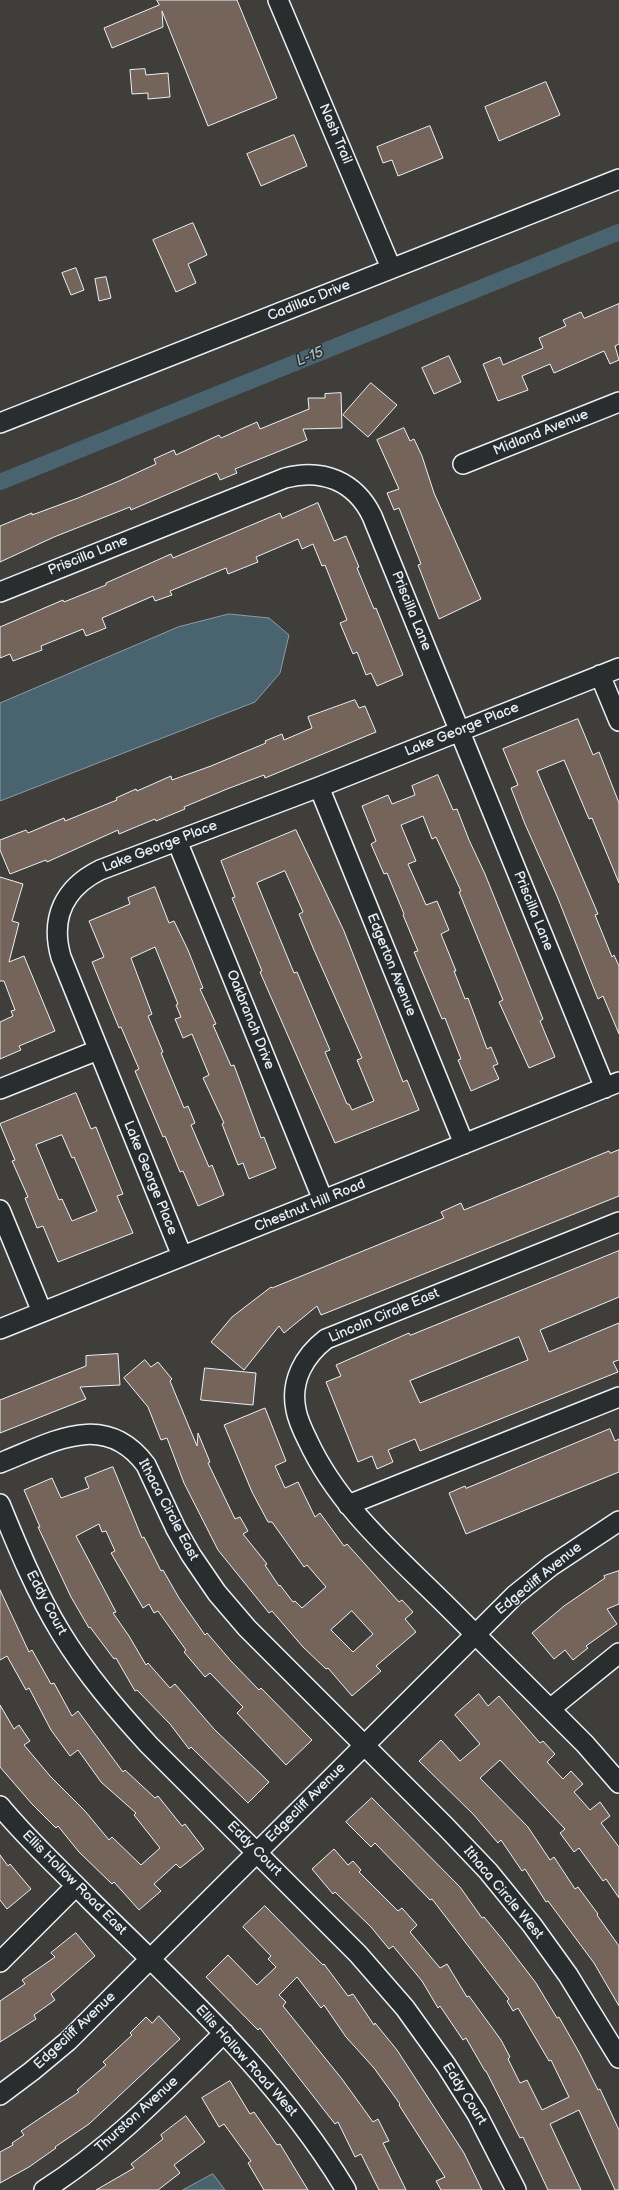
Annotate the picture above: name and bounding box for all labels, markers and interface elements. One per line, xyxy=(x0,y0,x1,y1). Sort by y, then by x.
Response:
street label: Nash Trail xyxy=(315,101,355,167)
street label: Cadillac Drive xyxy=(265,277,353,325)
water label: L-15 xyxy=(294,343,326,371)
street label: Midland Avenue xyxy=(491,406,591,460)
street label: Priscilla Lane xyxy=(46,532,130,580)
street label: Priscilla Lane xyxy=(387,569,435,653)
street label: Lake George Place xyxy=(403,699,521,761)
street label: Lake George Place xyxy=(100,817,220,877)
street label: Priscilla Lane xyxy=(509,869,557,953)
street label: Edgerton Avenue xyxy=(363,911,419,1019)
street label: Oakbranch Drive xyxy=(222,968,278,1072)
street label: Lake George Place xyxy=(119,1119,181,1237)
street label: Chestnut Hill Road xyxy=(252,1176,368,1236)
street label: Lincoln Circle East xyxy=(326,1285,442,1347)
street label: Ithaca Circle East xyxy=(134,1456,202,1564)
street label: Edgecliff Avenue xyxy=(493,1539,585,1619)
street label: Eddy Court xyxy=(22,1568,70,1638)
street label: Edgecliff Avenue xyxy=(263,1760,349,1846)
street label: Eddy Court xyxy=(223,1818,285,1880)
street label: Ellis Hollow Road East xyxy=(18,1827,130,1939)
street label: Ithaca Circle West xyxy=(459,1843,547,1943)
street label: Edgecliff Avenue xyxy=(31,1989,119,2073)
street label: Ellis Hollow Road West xyxy=(192,2002,300,2120)
street label: Eddy Court xyxy=(438,2060,490,2128)
street label: Thurston Avenue xyxy=(92,2073,182,2157)

